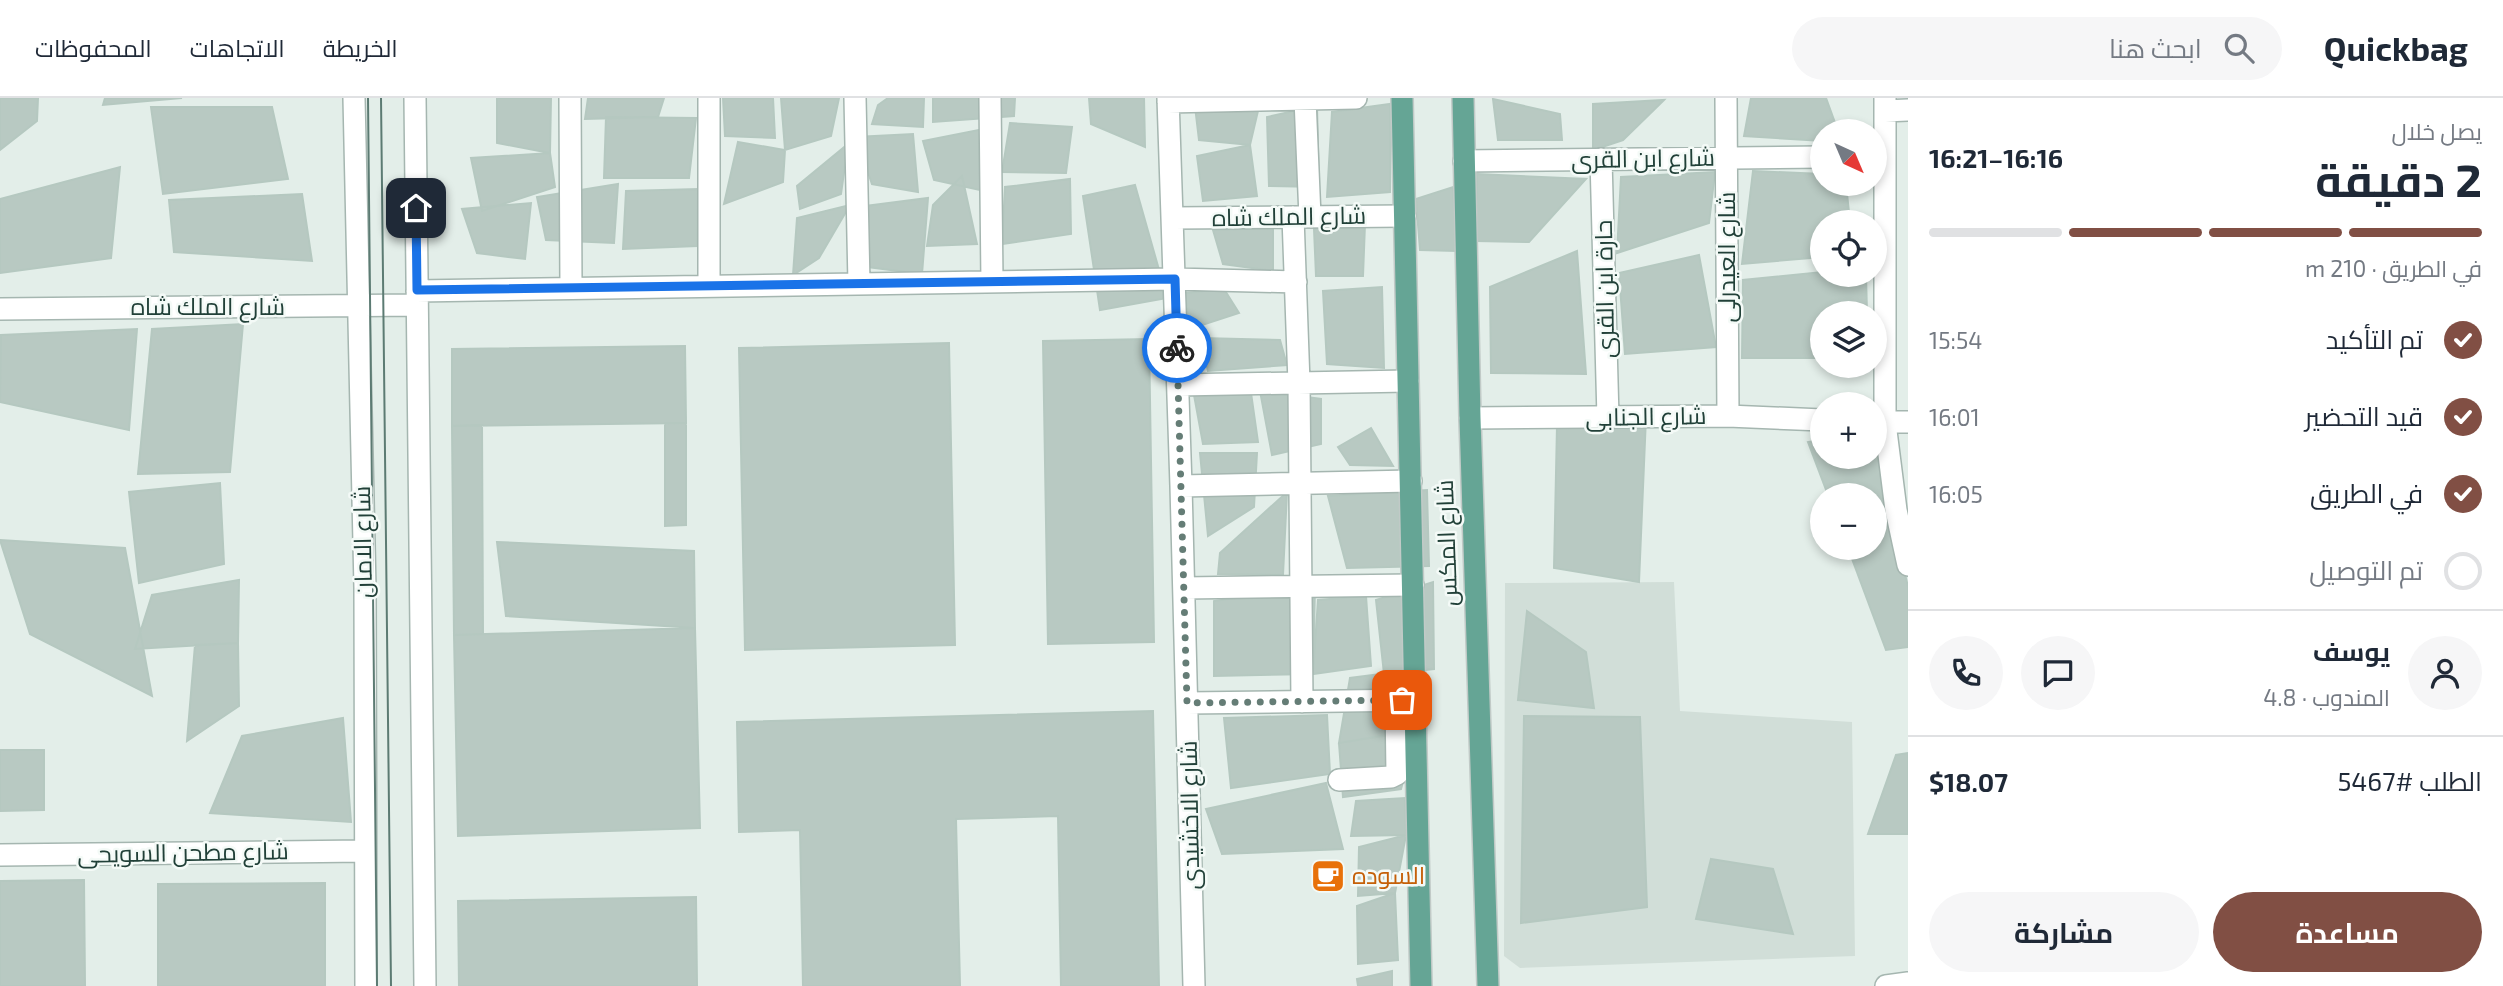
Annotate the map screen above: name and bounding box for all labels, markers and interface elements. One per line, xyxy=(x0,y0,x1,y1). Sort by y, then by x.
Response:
search box xyxy=(1792,17,2282,80)
text: Quickbag xyxy=(2324,28,2468,68)
icon: search xyxy=(2220,29,2258,67)
text: ابحث هنا xyxy=(2109,32,2202,63)
text: المحفوظات xyxy=(35,33,152,62)
text: الاتجاهات xyxy=(190,33,285,62)
text: الخريطة xyxy=(323,33,398,62)
text: يصل خلال xyxy=(2392,117,2482,145)
north arrow xyxy=(1810,119,1886,196)
map controls xyxy=(1810,119,1887,560)
street label: شارع ابن القرى xyxy=(1571,142,1715,176)
text: 16:16–16:21 xyxy=(1929,142,2063,173)
text: 2 دقيقة xyxy=(2315,151,2482,206)
pin xyxy=(386,178,446,238)
icon: home xyxy=(397,189,435,227)
street label: شارع العيدرلى xyxy=(1711,192,1743,322)
street label: شارع الملك شاه xyxy=(1212,200,1366,234)
button: locate xyxy=(1810,210,1887,287)
street label: حارة ابن القرى xyxy=(1588,220,1620,358)
text: في الطريق · 210 m xyxy=(2305,254,2482,282)
street label: شارع الملك شاه xyxy=(131,291,285,323)
button: layers xyxy=(1810,301,1887,378)
courier xyxy=(1142,313,1212,383)
icon: check xyxy=(2444,321,2482,359)
text: تم التأكيد xyxy=(2326,323,2423,354)
text: 15:54 xyxy=(1929,326,1982,354)
icon: bike xyxy=(1158,329,1196,367)
button: + xyxy=(1810,392,1887,469)
icon: check xyxy=(2444,398,2482,436)
street label: شارع الجنابى xyxy=(1585,400,1707,434)
text: قيد التحضير xyxy=(2305,400,2423,431)
text: 16:01 xyxy=(1929,403,1980,431)
icon: check xyxy=(2444,475,2482,513)
text: في الطريق xyxy=(2310,477,2423,508)
street label: شارع المكس xyxy=(1429,479,1465,607)
text: 16:05 xyxy=(1929,480,1983,508)
button: − xyxy=(1810,483,1887,560)
street label: شارع الامان xyxy=(346,486,380,598)
text: تم التوصيل xyxy=(2309,554,2423,585)
text: يوسف xyxy=(2313,635,2390,666)
button: phone xyxy=(1929,636,2003,710)
button: chat xyxy=(2021,636,2095,710)
button: person xyxy=(2408,636,2482,710)
pin xyxy=(1372,670,1432,730)
icon: bag xyxy=(1383,681,1421,719)
text: المندوب · 4.8 xyxy=(2263,683,2390,711)
street label: شارع الاخشيدى xyxy=(1173,740,1207,890)
text: الطلب #5467 xyxy=(2337,765,2482,796)
text: $18.07 xyxy=(1929,766,2008,797)
street label: شارع مطحن السويحى xyxy=(77,835,289,871)
cafe icon: السوده xyxy=(1309,857,1347,895)
place label: السوده xyxy=(1352,860,1425,889)
button: مشاركة xyxy=(1929,892,2199,972)
button: مساعدة xyxy=(2213,892,2482,972)

